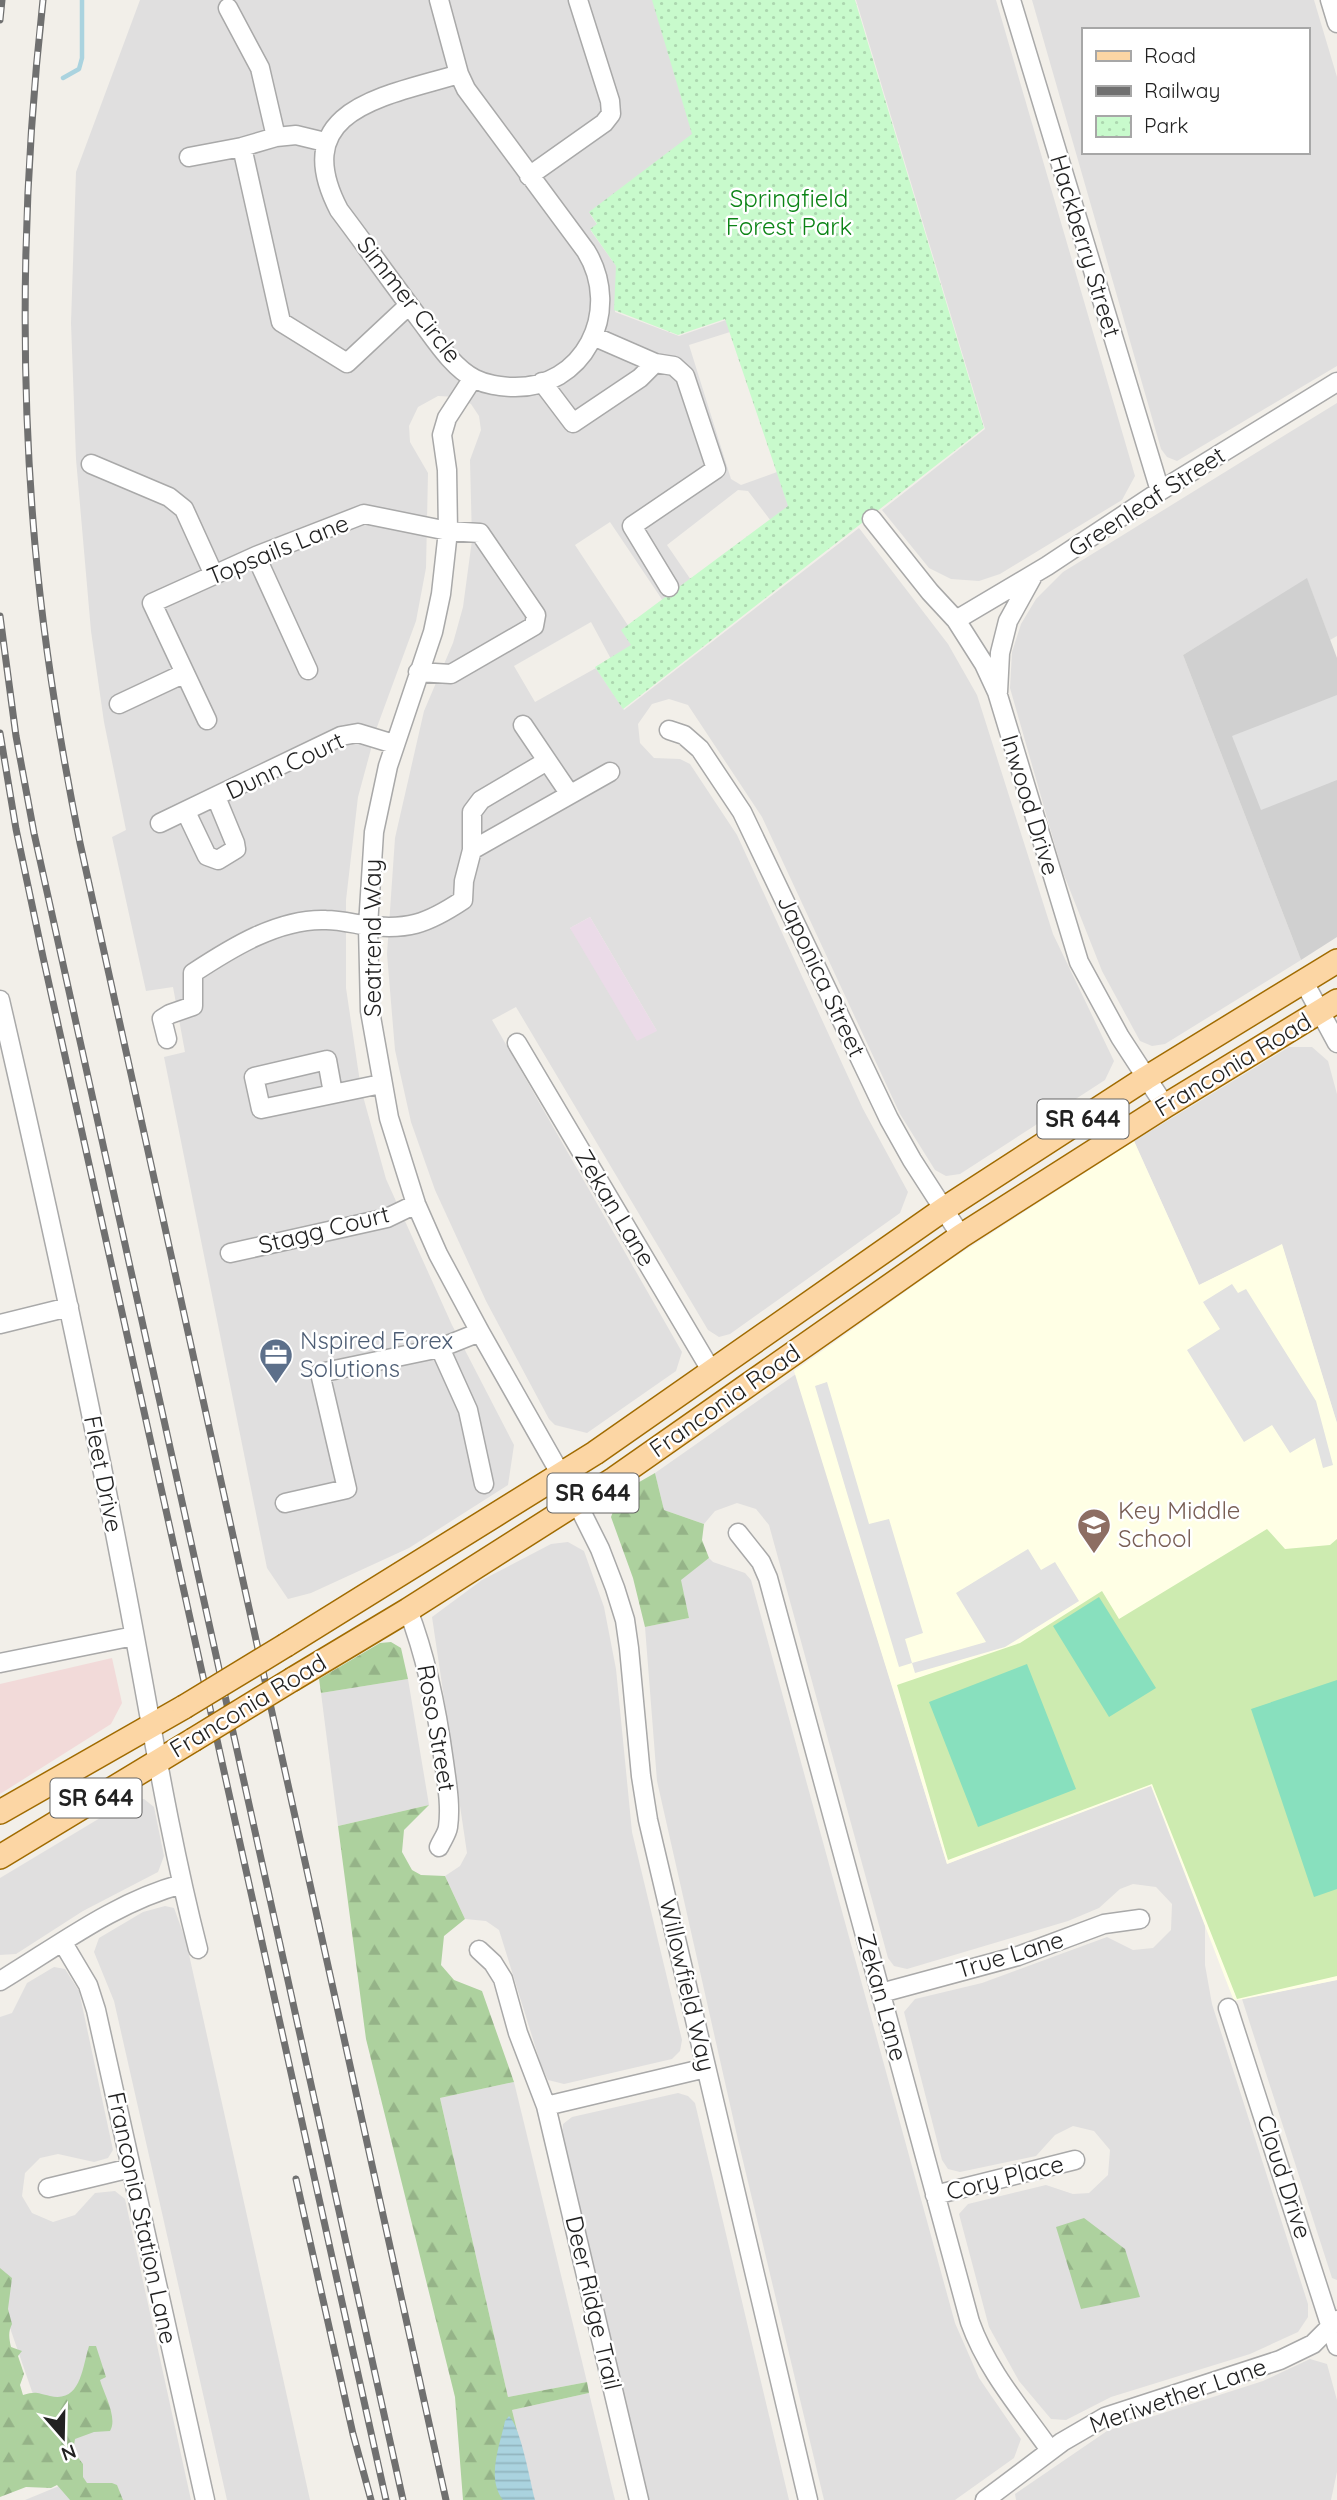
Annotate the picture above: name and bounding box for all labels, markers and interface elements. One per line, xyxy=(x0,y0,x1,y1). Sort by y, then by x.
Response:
legend xyxy=(1082,28,1309,154)
text: Road xyxy=(1144,42,1196,68)
text: Railway xyxy=(1144,77,1220,103)
text: Park xyxy=(1144,112,1188,138)
street label: Hackberry Street xyxy=(1044,151,1128,341)
park label: Springfield Forest Park xyxy=(726,183,852,241)
street label: Simmer Circle xyxy=(351,230,469,369)
street label: Greenleaf Street xyxy=(1063,439,1230,563)
street label: Topsails Lane xyxy=(203,507,353,591)
street label: Dunn Court xyxy=(221,725,348,805)
street label: Inwood Drive xyxy=(995,731,1067,879)
street label: Seatrend Way xyxy=(357,859,387,1017)
street label: Japonica Street xyxy=(771,890,873,1061)
street label: Franconia Road xyxy=(1149,1006,1316,1123)
road number: SR 644 xyxy=(1038,1100,1128,1138)
street label: Zekan Lane xyxy=(569,1143,663,1272)
street label: Stagg Court xyxy=(255,1198,392,1260)
place label: Nspired Forex Solutions xyxy=(300,1325,453,1383)
office icon: Nspired Forex Solutions xyxy=(257,1336,295,1385)
street label: Franconia Road xyxy=(643,1337,806,1463)
street label: Fleet Drive xyxy=(78,1413,130,1535)
road number: SR 644 xyxy=(548,1474,638,1512)
place label: Key Middle School xyxy=(1118,1495,1240,1553)
school or university icon: Key Middle School xyxy=(1075,1506,1113,1555)
street label: Franconia Road xyxy=(164,1647,331,1764)
street label: Roso Street xyxy=(411,1662,463,1794)
road number: SR 644 xyxy=(50,1778,142,1817)
street label: Willowfield Way xyxy=(654,1895,722,2074)
street label: True Lane xyxy=(952,1923,1067,1985)
street label: Zekan Lane xyxy=(851,1929,914,2064)
street label: Franconia Station Lane xyxy=(102,2089,184,2347)
street label: Cloud Drive xyxy=(1251,2111,1319,2242)
street label: Cory Place xyxy=(943,2148,1067,2206)
street label: Deer Ridge Trail xyxy=(559,2213,629,2393)
street label: Meriwether Lane xyxy=(1085,2351,1270,2439)
north arrow xyxy=(28,2402,98,2472)
text: N xyxy=(58,2439,79,2467)

